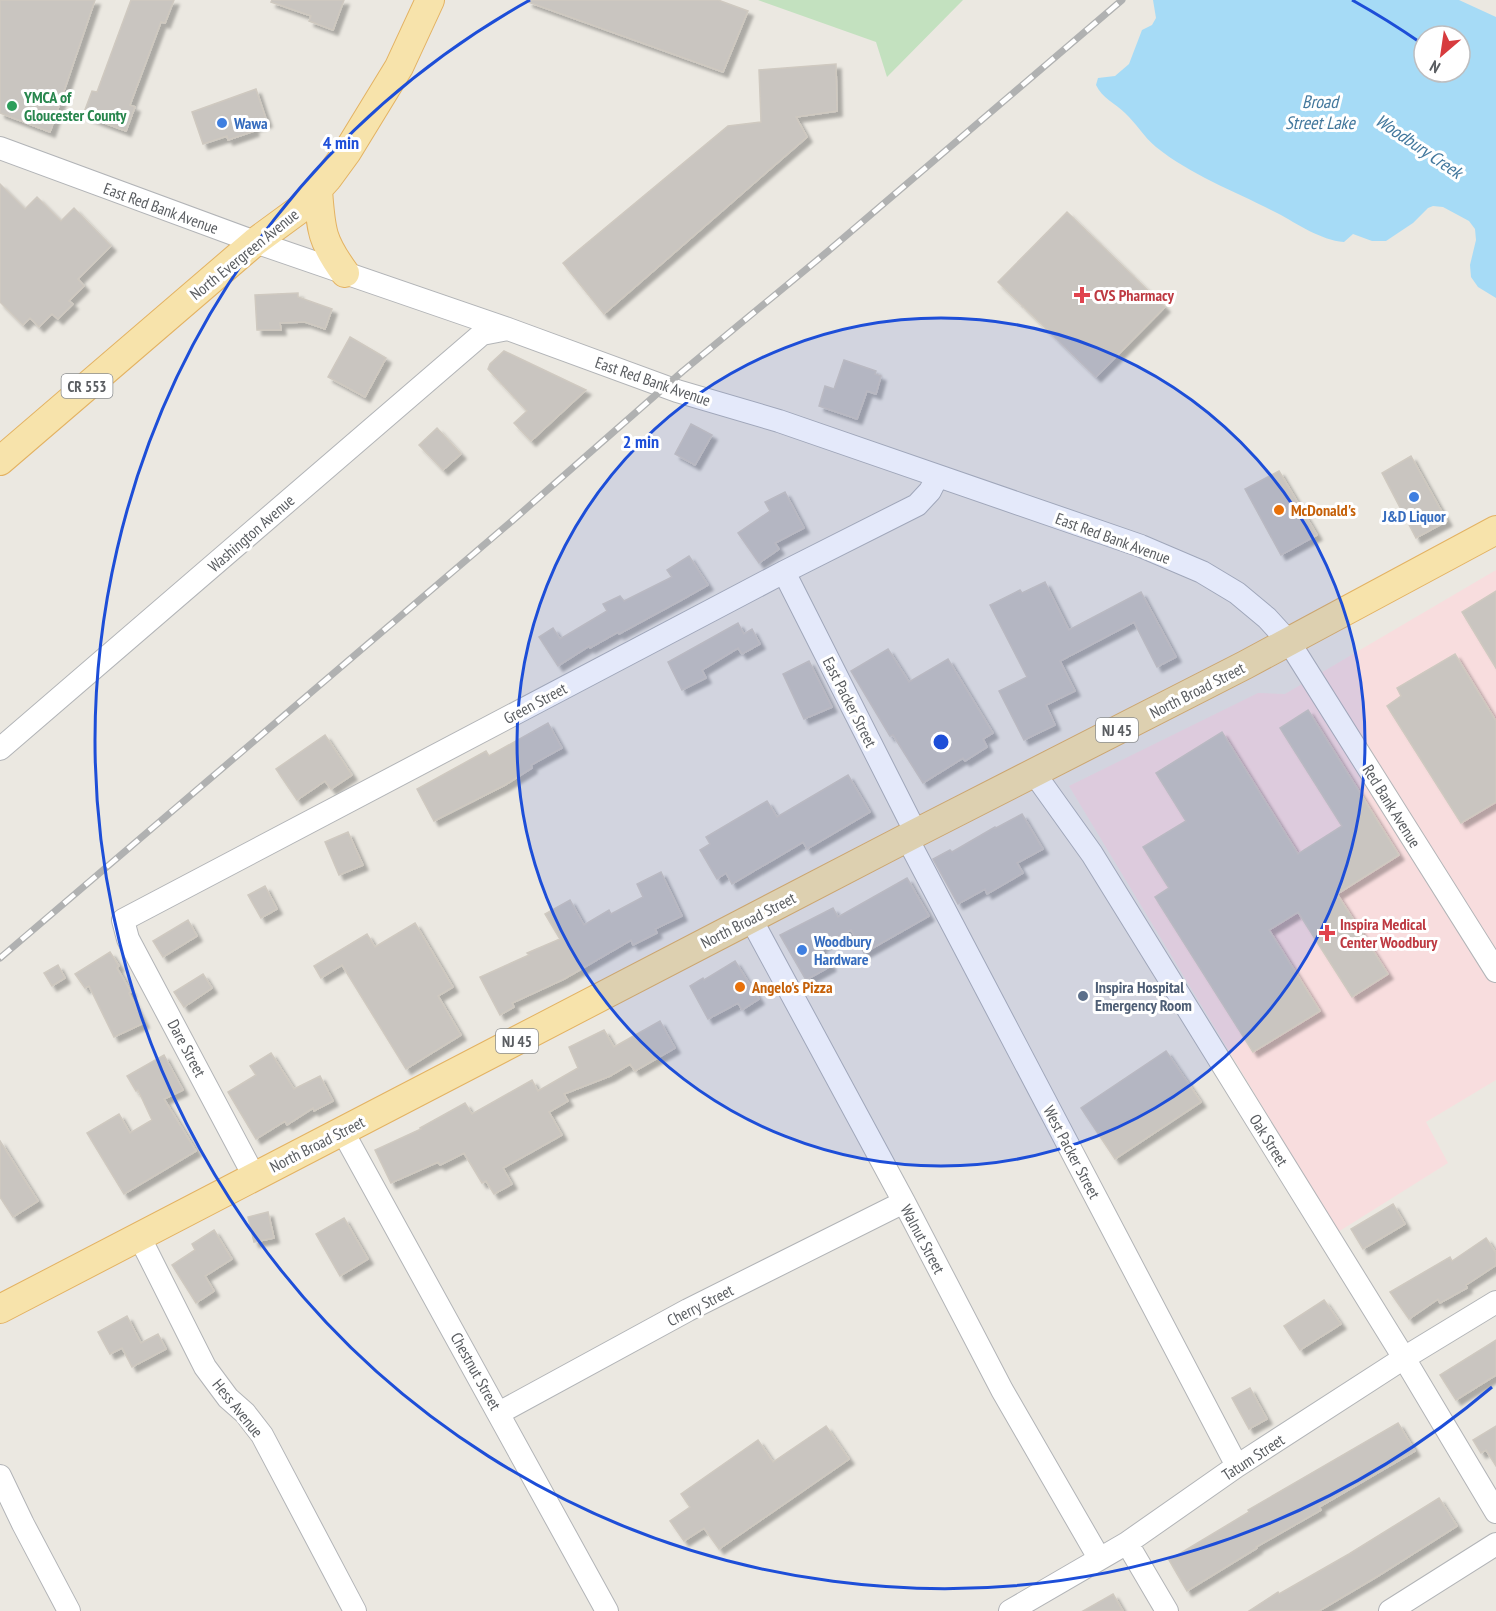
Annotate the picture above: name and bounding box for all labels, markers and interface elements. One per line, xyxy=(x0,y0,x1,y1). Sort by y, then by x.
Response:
north arrow xyxy=(1412,24,1472,84)
text: N xyxy=(1426,56,1443,78)
place label: YMCA of Gloucester County xyxy=(23,87,127,125)
water label: Broad Street Lake xyxy=(1285,90,1356,134)
marker: YMCA of Gloucester County xyxy=(5,99,19,113)
water label: Woodbury Creek xyxy=(1371,108,1469,185)
place label: Wawa xyxy=(233,113,268,133)
marker: Wawa xyxy=(215,116,229,130)
text: 4 min xyxy=(323,131,359,154)
street label: East Red Bank Avenue xyxy=(101,178,221,238)
street label: North Evergreen Avenue xyxy=(186,204,302,304)
place label: CVS Pharmacy xyxy=(1094,285,1174,305)
marker: CVS Pharmacy xyxy=(1075,288,1089,302)
street label: East Red Bank Avenue xyxy=(593,352,713,410)
road number: CR 553 xyxy=(62,374,112,398)
text: 2 min xyxy=(623,430,659,453)
street label: Washington Avenue xyxy=(204,490,298,576)
marker: J&D Liquor xyxy=(1407,490,1421,504)
place label: McDonald's xyxy=(1291,500,1356,520)
marker: McDonald's xyxy=(1272,503,1286,517)
place label: J&D Liquor xyxy=(1381,506,1446,526)
street label: East Red Bank Avenue xyxy=(1053,508,1173,568)
street label: East Packer Street xyxy=(819,653,882,751)
street label: North Broad Street xyxy=(1146,657,1248,722)
street label: Green Street xyxy=(500,678,571,728)
road number: NJ 45 xyxy=(1096,718,1138,742)
centre of rings xyxy=(931,732,951,752)
street label: Red Bank Avenue xyxy=(1359,761,1425,851)
street label: North Broad Street xyxy=(697,887,799,952)
place label: Inspira Medical Center Woodbury xyxy=(1340,914,1438,952)
marker: Inspira Medical Center Woodbury xyxy=(1318,924,1336,942)
place label: Woodbury Hardware xyxy=(813,931,872,969)
marker: Woodbury Hardware xyxy=(795,943,809,957)
place label: Angelo's Pizza xyxy=(751,977,833,997)
place label: Inspira Hospital Emergency Room xyxy=(1095,977,1192,1015)
marker: Angelo's Pizza xyxy=(733,980,747,994)
marker: Inspira Hospital Emergency Room xyxy=(1076,989,1090,1003)
street label: Dare Street xyxy=(164,1016,211,1081)
road number: NJ 45 xyxy=(496,1029,538,1053)
street label: West Packer Street xyxy=(1039,1102,1105,1202)
street label: Oak Street xyxy=(1245,1110,1293,1170)
street label: North Broad Street xyxy=(266,1111,368,1176)
street label: Walnut Street xyxy=(897,1201,950,1277)
street label: Cherry Street xyxy=(663,1280,737,1330)
street label: Chestnut Street xyxy=(446,1329,506,1414)
street label: Hess Avenue xyxy=(208,1375,268,1441)
street label: Tatum Street xyxy=(1218,1429,1288,1485)

